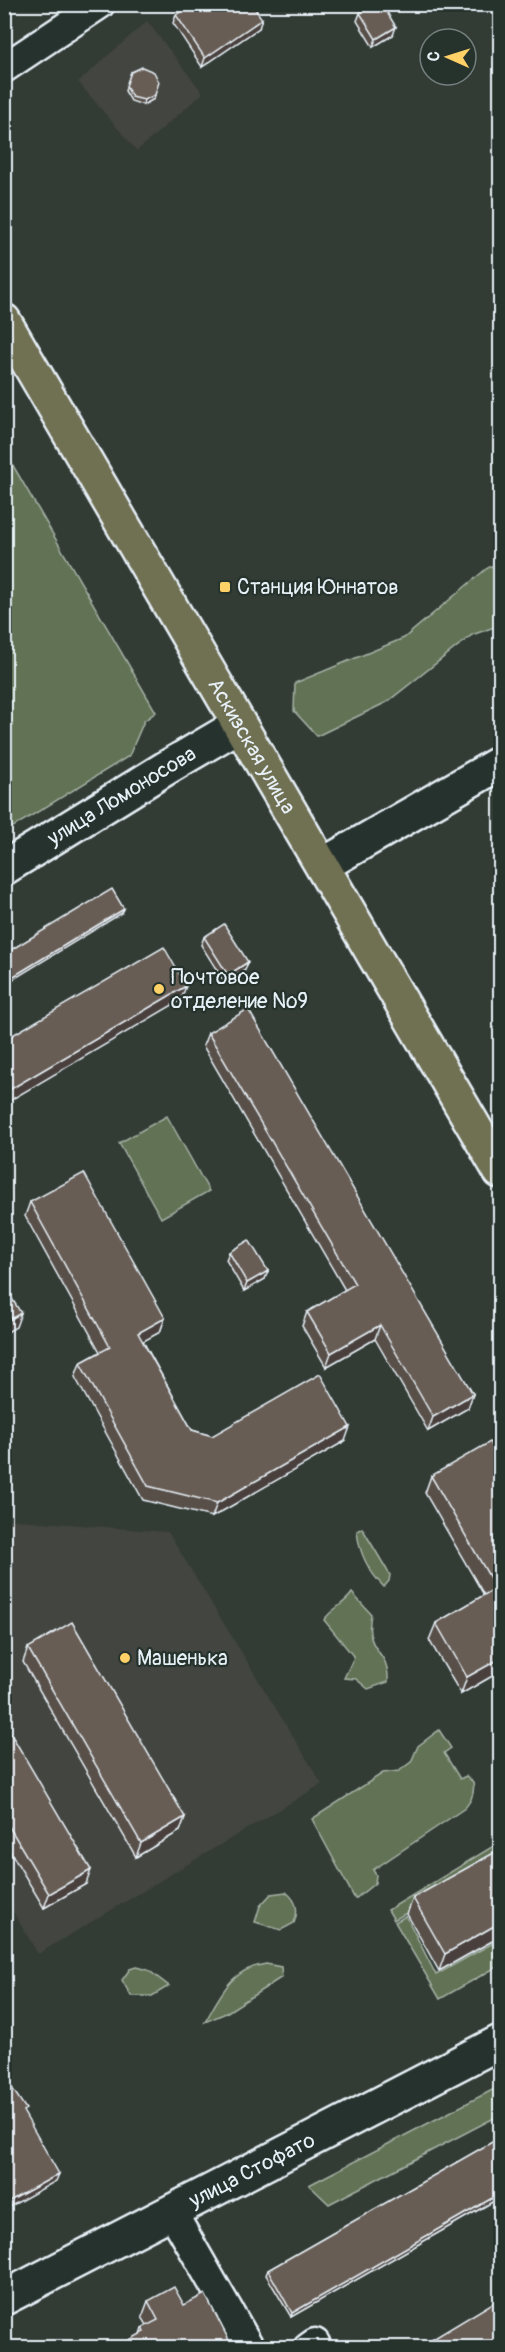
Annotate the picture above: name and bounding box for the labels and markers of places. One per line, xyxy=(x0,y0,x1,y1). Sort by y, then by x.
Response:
place label: Станция Юннатов xyxy=(237,574,399,601)
marker: Станция Юннатов xyxy=(218,580,232,594)
place label: Почтовое отделение №9 xyxy=(171,964,308,1015)
marker: Почтовое отделение №9 xyxy=(152,982,166,996)
place label: Машенька xyxy=(137,1645,228,1672)
marker: Машенька xyxy=(118,1651,132,1665)

